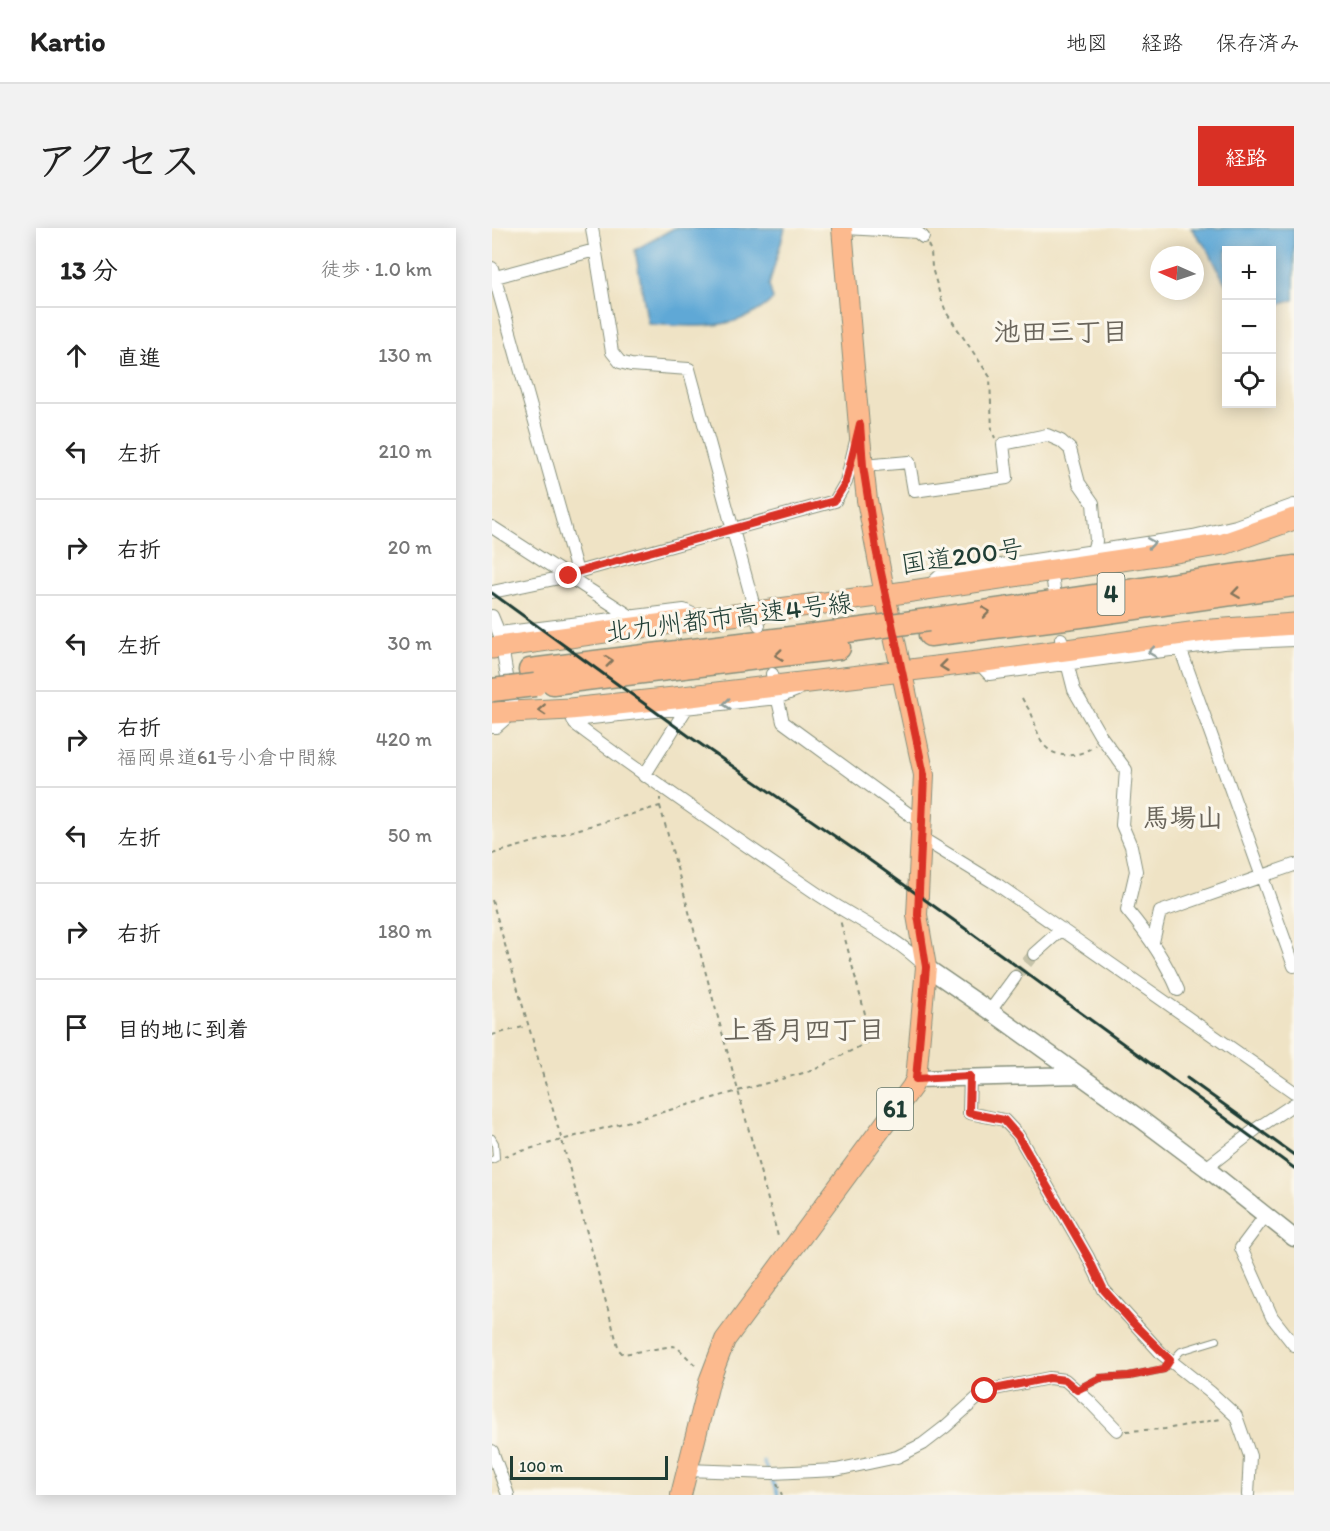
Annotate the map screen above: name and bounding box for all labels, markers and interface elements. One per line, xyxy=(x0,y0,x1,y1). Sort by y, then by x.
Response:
text: Kartio xyxy=(30,24,105,58)
text: 地図 xyxy=(1066,30,1108,55)
text: 経路 xyxy=(1141,30,1183,55)
text: 保存済み xyxy=(1216,30,1300,55)
button: 経路 xyxy=(1198,126,1294,186)
text: アクセス xyxy=(36,135,201,186)
north arrow xyxy=(1150,246,1204,300)
map controls xyxy=(1222,246,1276,408)
button: + xyxy=(1222,246,1276,300)
text: 13 分 xyxy=(60,254,118,286)
text: 徒歩 · 1.0 km xyxy=(321,257,432,281)
button: − xyxy=(1222,300,1276,354)
district label: 池田三丁目 xyxy=(994,315,1129,348)
icon: ahead xyxy=(60,339,93,372)
text: 130 m xyxy=(378,343,432,367)
text: 直進 xyxy=(117,344,161,371)
button: locate xyxy=(1222,354,1276,408)
icon: left xyxy=(60,435,93,468)
text: 210 m xyxy=(379,439,432,463)
text: 左折 xyxy=(117,440,161,467)
icon: right xyxy=(60,531,93,564)
street label: 国道200号 xyxy=(899,532,1025,580)
text: 20 m xyxy=(388,535,432,559)
text: 右折 xyxy=(117,536,161,563)
one-way arrow xyxy=(1146,537,1155,549)
route end xyxy=(555,562,581,588)
road number: 4 xyxy=(1098,573,1124,615)
street label: 北九州都市高速4号線 xyxy=(603,586,855,648)
one-way arrow xyxy=(1232,587,1241,599)
one-way arrow xyxy=(982,606,991,619)
icon: left xyxy=(60,627,93,660)
text: 30 m xyxy=(387,631,432,655)
text: 左折 xyxy=(117,632,161,659)
one-way arrow xyxy=(1148,646,1157,658)
one-way arrow xyxy=(775,649,784,661)
one-way arrow xyxy=(605,655,614,667)
one-way arrow xyxy=(940,659,949,672)
one-way arrow xyxy=(722,697,731,710)
one-way arrow xyxy=(537,704,546,717)
text: 右折 xyxy=(117,714,161,741)
icon: right xyxy=(60,723,93,756)
text: 420 m xyxy=(376,727,432,751)
text: 福岡県道61号小倉中間線 xyxy=(117,745,337,769)
district label: 馬場山 xyxy=(1143,801,1224,834)
icon: left xyxy=(60,819,93,852)
text: 50 m xyxy=(388,823,432,847)
text: 左折 xyxy=(117,824,161,851)
icon: right xyxy=(60,915,93,948)
text: 180 m xyxy=(378,919,432,943)
text: 右折 xyxy=(117,920,161,947)
icon: arrive xyxy=(60,1011,93,1044)
district label: 上香月四丁目 xyxy=(723,1013,885,1046)
text: 目的地に到着 xyxy=(117,1016,249,1043)
road number: 61 xyxy=(877,1088,913,1130)
route start xyxy=(971,1377,997,1403)
scale bar xyxy=(510,1453,668,1480)
text: 100 m xyxy=(519,1457,563,1476)

